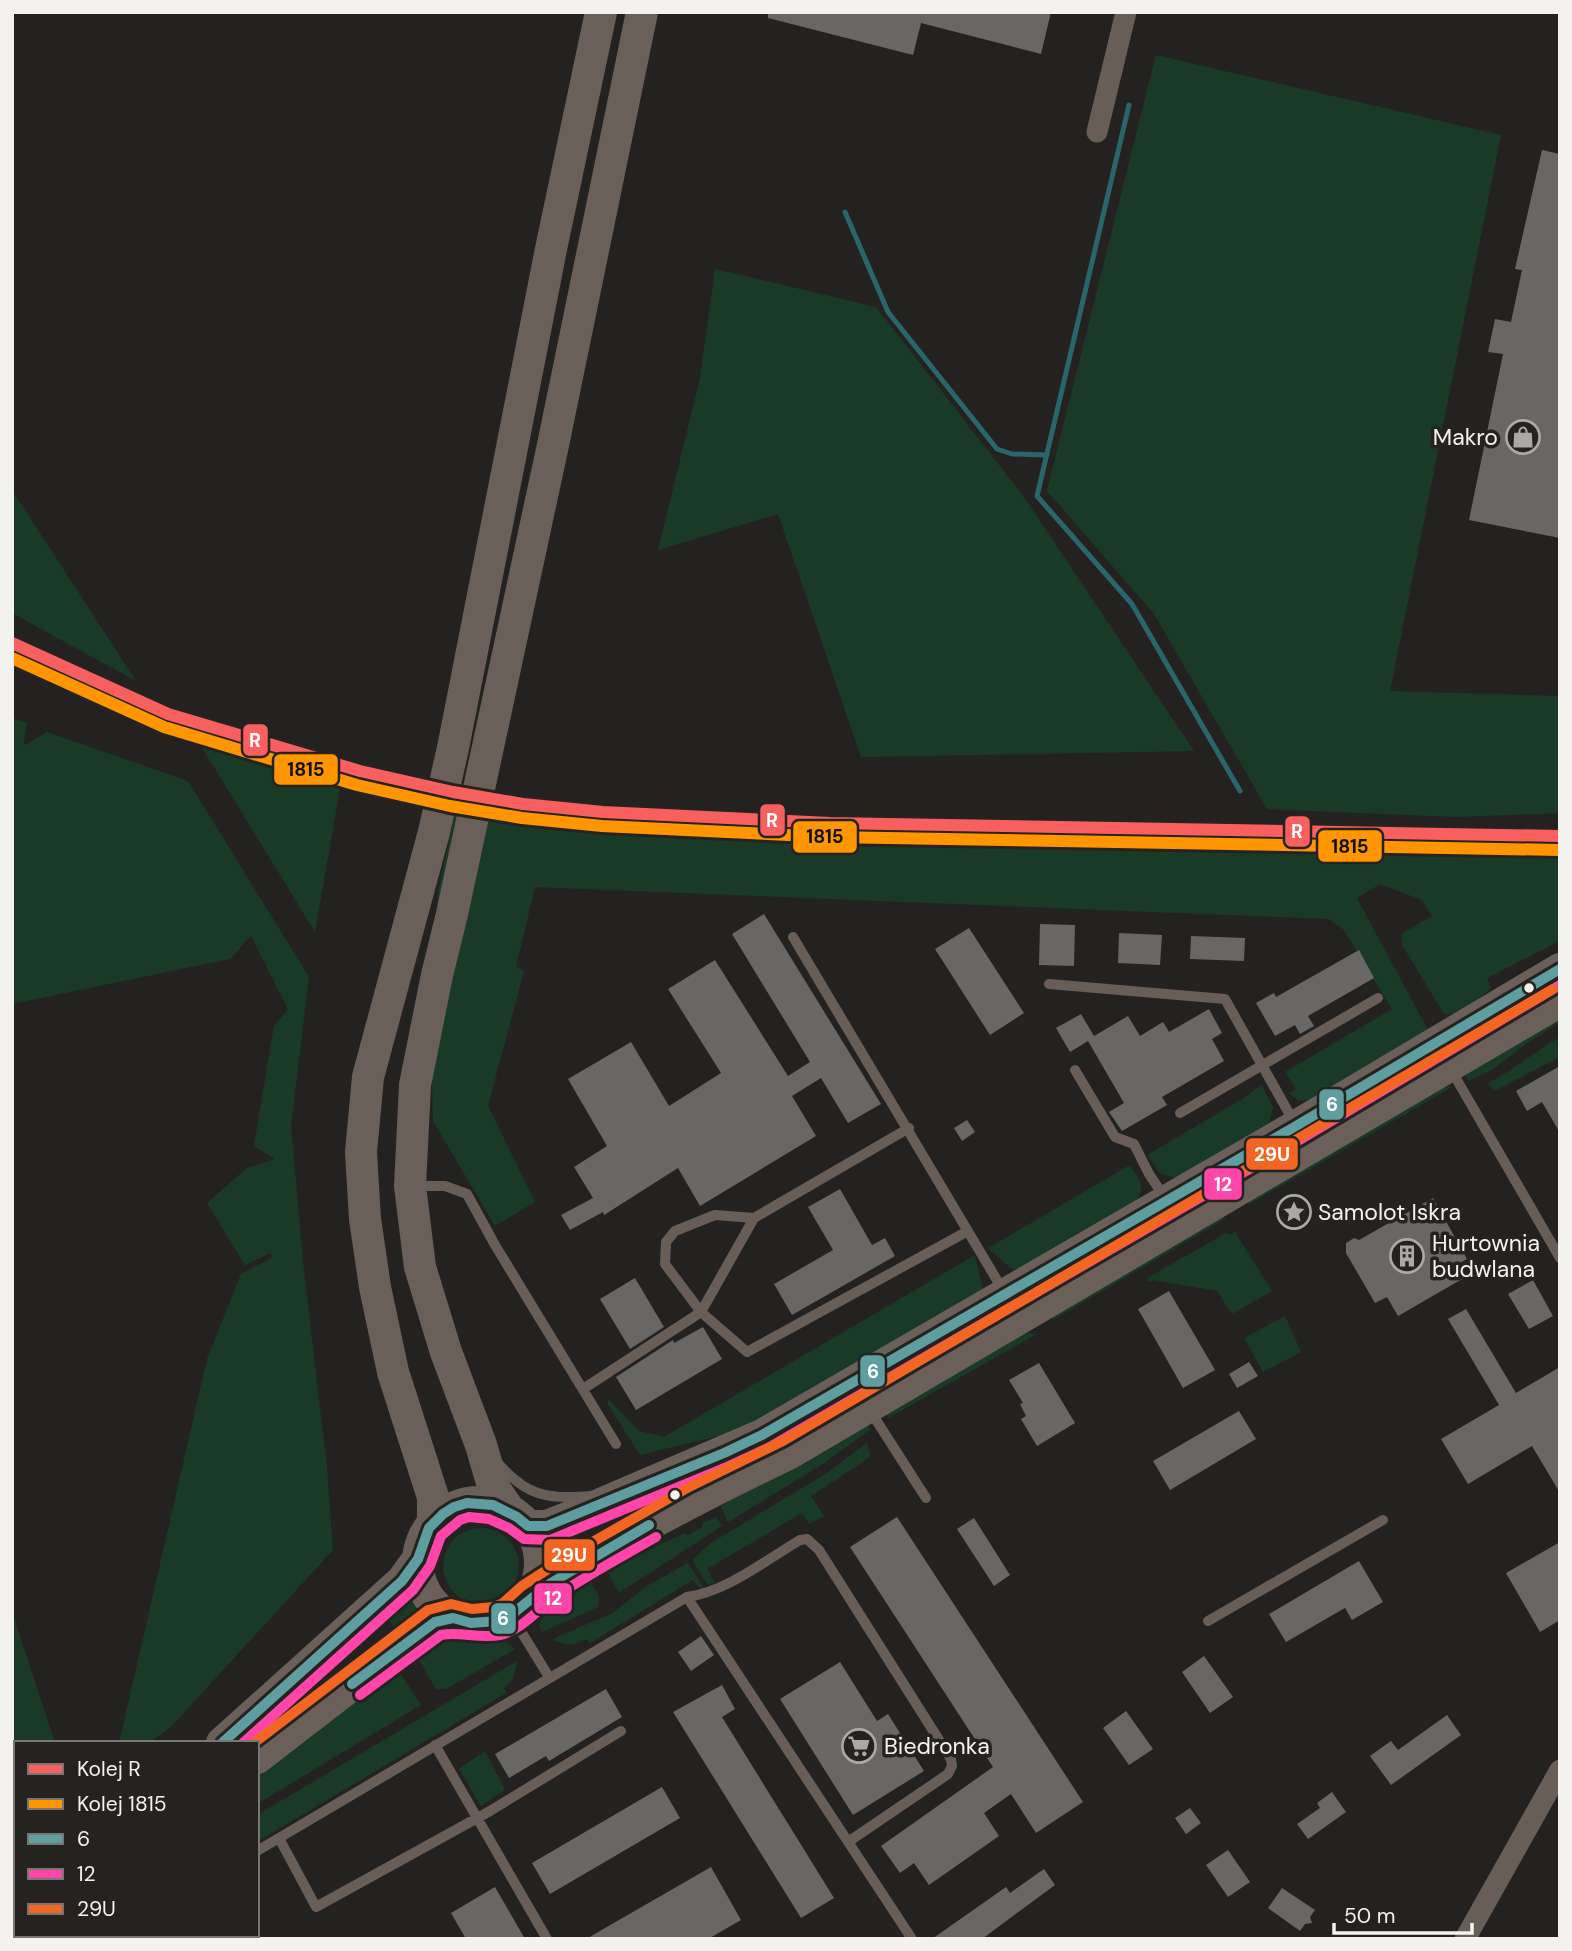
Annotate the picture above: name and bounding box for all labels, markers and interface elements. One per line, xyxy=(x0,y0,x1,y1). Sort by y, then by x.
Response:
shop icon: Makro xyxy=(1504,418,1542,456)
place label: Makro xyxy=(1433,422,1498,452)
line badge: R xyxy=(242,723,269,757)
text: R xyxy=(249,728,261,753)
line badge: 1815 xyxy=(273,753,339,786)
text: 1815 xyxy=(287,757,325,782)
line badge: R xyxy=(759,803,786,837)
text: R xyxy=(766,808,778,833)
line badge: R xyxy=(1284,815,1311,848)
text: R xyxy=(1291,819,1303,844)
line badge: 1815 xyxy=(792,820,858,854)
text: 1815 xyxy=(806,824,844,849)
line badge: 1815 xyxy=(1317,829,1383,863)
text: 1815 xyxy=(1331,834,1369,859)
unlabelled marker xyxy=(1522,981,1536,995)
line badge: 6 xyxy=(1318,1088,1345,1121)
text: 6 xyxy=(1326,1092,1338,1117)
line badge: 29U xyxy=(1245,1137,1299,1171)
text: 29U xyxy=(1254,1142,1290,1167)
line badge: 12 xyxy=(1203,1167,1243,1201)
text: 12 xyxy=(1214,1172,1232,1197)
place icon: Samolot Iskra xyxy=(1275,1193,1313,1231)
place label: Samolot Iskra xyxy=(1318,1197,1461,1227)
place label: Hurtownia budwlana xyxy=(1432,1228,1540,1284)
building icon: Hurtownia budwlana xyxy=(1388,1237,1426,1275)
line badge: 6 xyxy=(859,1354,886,1388)
text: 6 xyxy=(867,1359,879,1384)
unlabelled marker xyxy=(668,1488,682,1502)
line badge: 29U xyxy=(543,1538,596,1572)
text: 29U xyxy=(551,1543,587,1568)
line badge: 12 xyxy=(533,1582,573,1615)
text: 12 xyxy=(544,1586,562,1611)
line badge: 6 xyxy=(490,1602,517,1635)
text: 6 xyxy=(497,1606,509,1631)
supermarket icon: Biedronka xyxy=(840,1727,878,1765)
place label: Biedronka xyxy=(884,1731,990,1761)
legend xyxy=(14,1741,259,1937)
text: Kolej R xyxy=(77,1755,141,1783)
text: Kolej 1815 xyxy=(77,1790,167,1818)
text: 6 xyxy=(77,1825,90,1853)
text: 12 xyxy=(77,1860,96,1888)
scale bar xyxy=(1334,1892,1472,1936)
text: 29U xyxy=(77,1895,116,1923)
text: 50 m xyxy=(1344,1902,1395,1930)

